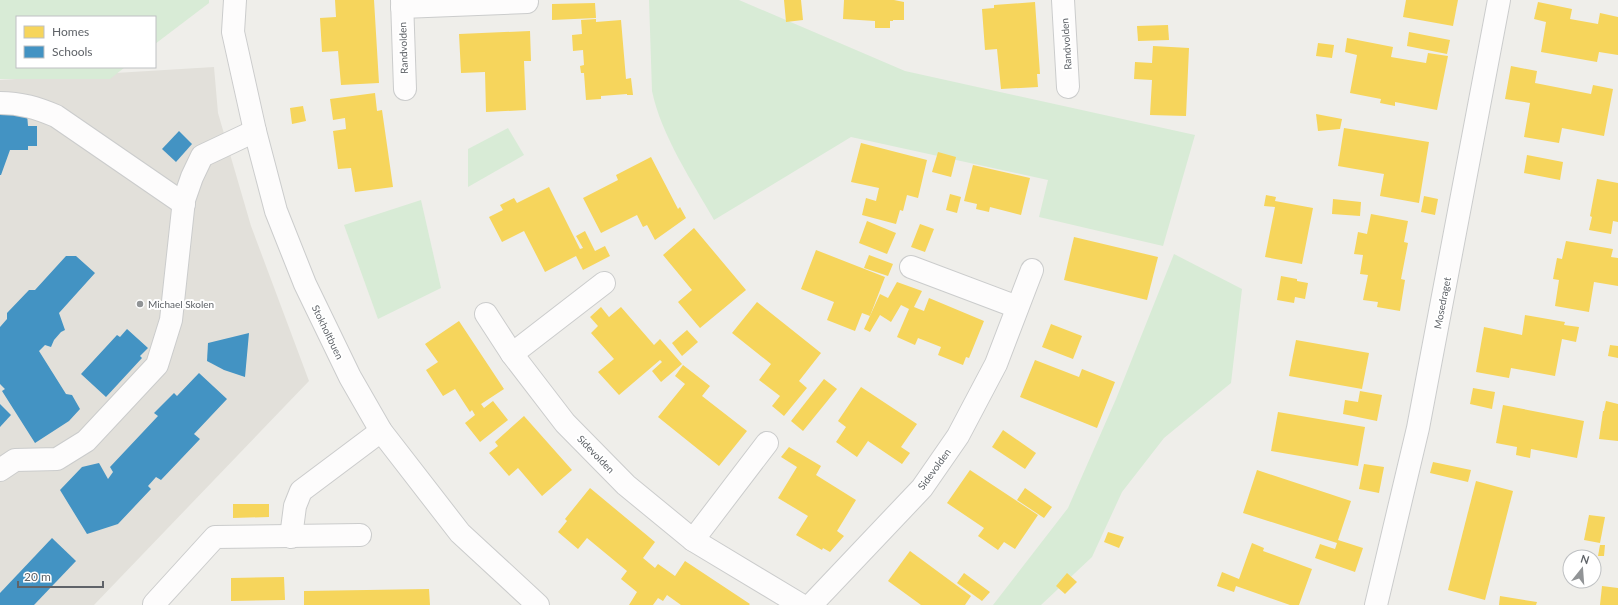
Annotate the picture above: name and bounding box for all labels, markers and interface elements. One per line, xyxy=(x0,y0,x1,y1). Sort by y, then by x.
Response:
legend xyxy=(16,16,156,68)
street label: Randvolden xyxy=(1058,18,1074,70)
street label: Randvolden xyxy=(396,22,410,74)
text: Homes xyxy=(52,24,89,39)
text: Schools xyxy=(52,44,93,59)
street label: Mosedraget xyxy=(1431,276,1453,330)
place label: Michael Skolen xyxy=(148,298,214,310)
marker: Michael Skolen xyxy=(135,299,145,309)
street label: Stokholtbuen xyxy=(310,303,346,361)
street label: Sidevolden xyxy=(575,433,617,475)
street label: Sidevolden xyxy=(915,446,953,492)
north arrow xyxy=(1562,549,1602,589)
text: N xyxy=(1579,552,1591,566)
scale bar xyxy=(18,563,103,589)
text: 20 m xyxy=(24,569,51,584)

